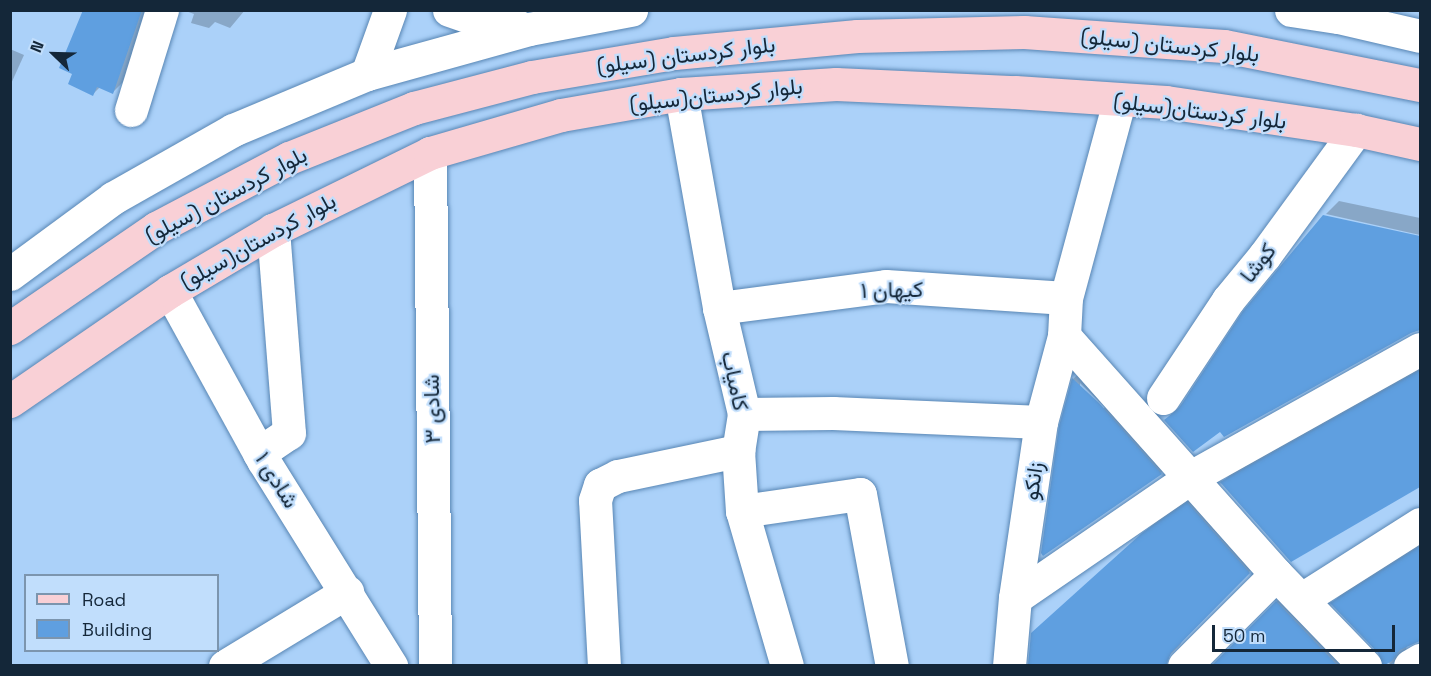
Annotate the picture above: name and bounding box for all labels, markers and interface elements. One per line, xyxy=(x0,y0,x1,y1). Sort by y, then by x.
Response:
street label: بلوار کردستان (سیلو) xyxy=(1079,22,1261,68)
north arrow xyxy=(24,24,84,84)
street label: بلوار کردستان (سیلو) xyxy=(595,31,777,79)
text: N xyxy=(25,38,49,56)
street label: بلوار کردستان(سیلو) xyxy=(628,73,804,117)
street label: بلوار کردستان(سیلو) xyxy=(1112,87,1288,135)
street label: بلوار کردستان (سیلو) xyxy=(141,141,311,249)
street label: بلوار کردستان(سیلو) xyxy=(176,187,340,295)
street label: کوشا xyxy=(1234,238,1282,288)
street label: کیهان ۱ xyxy=(861,276,923,304)
street label: کامیاب xyxy=(716,349,754,413)
street label: شادی ۳ xyxy=(418,374,446,444)
street label: شادی ۱ xyxy=(250,447,304,513)
street label: زانکو xyxy=(1017,460,1049,502)
legend xyxy=(24,574,219,652)
text: Road xyxy=(82,588,126,611)
scale bar xyxy=(1215,613,1398,651)
text: Building xyxy=(82,618,152,641)
text: 50 m xyxy=(1223,624,1265,647)

